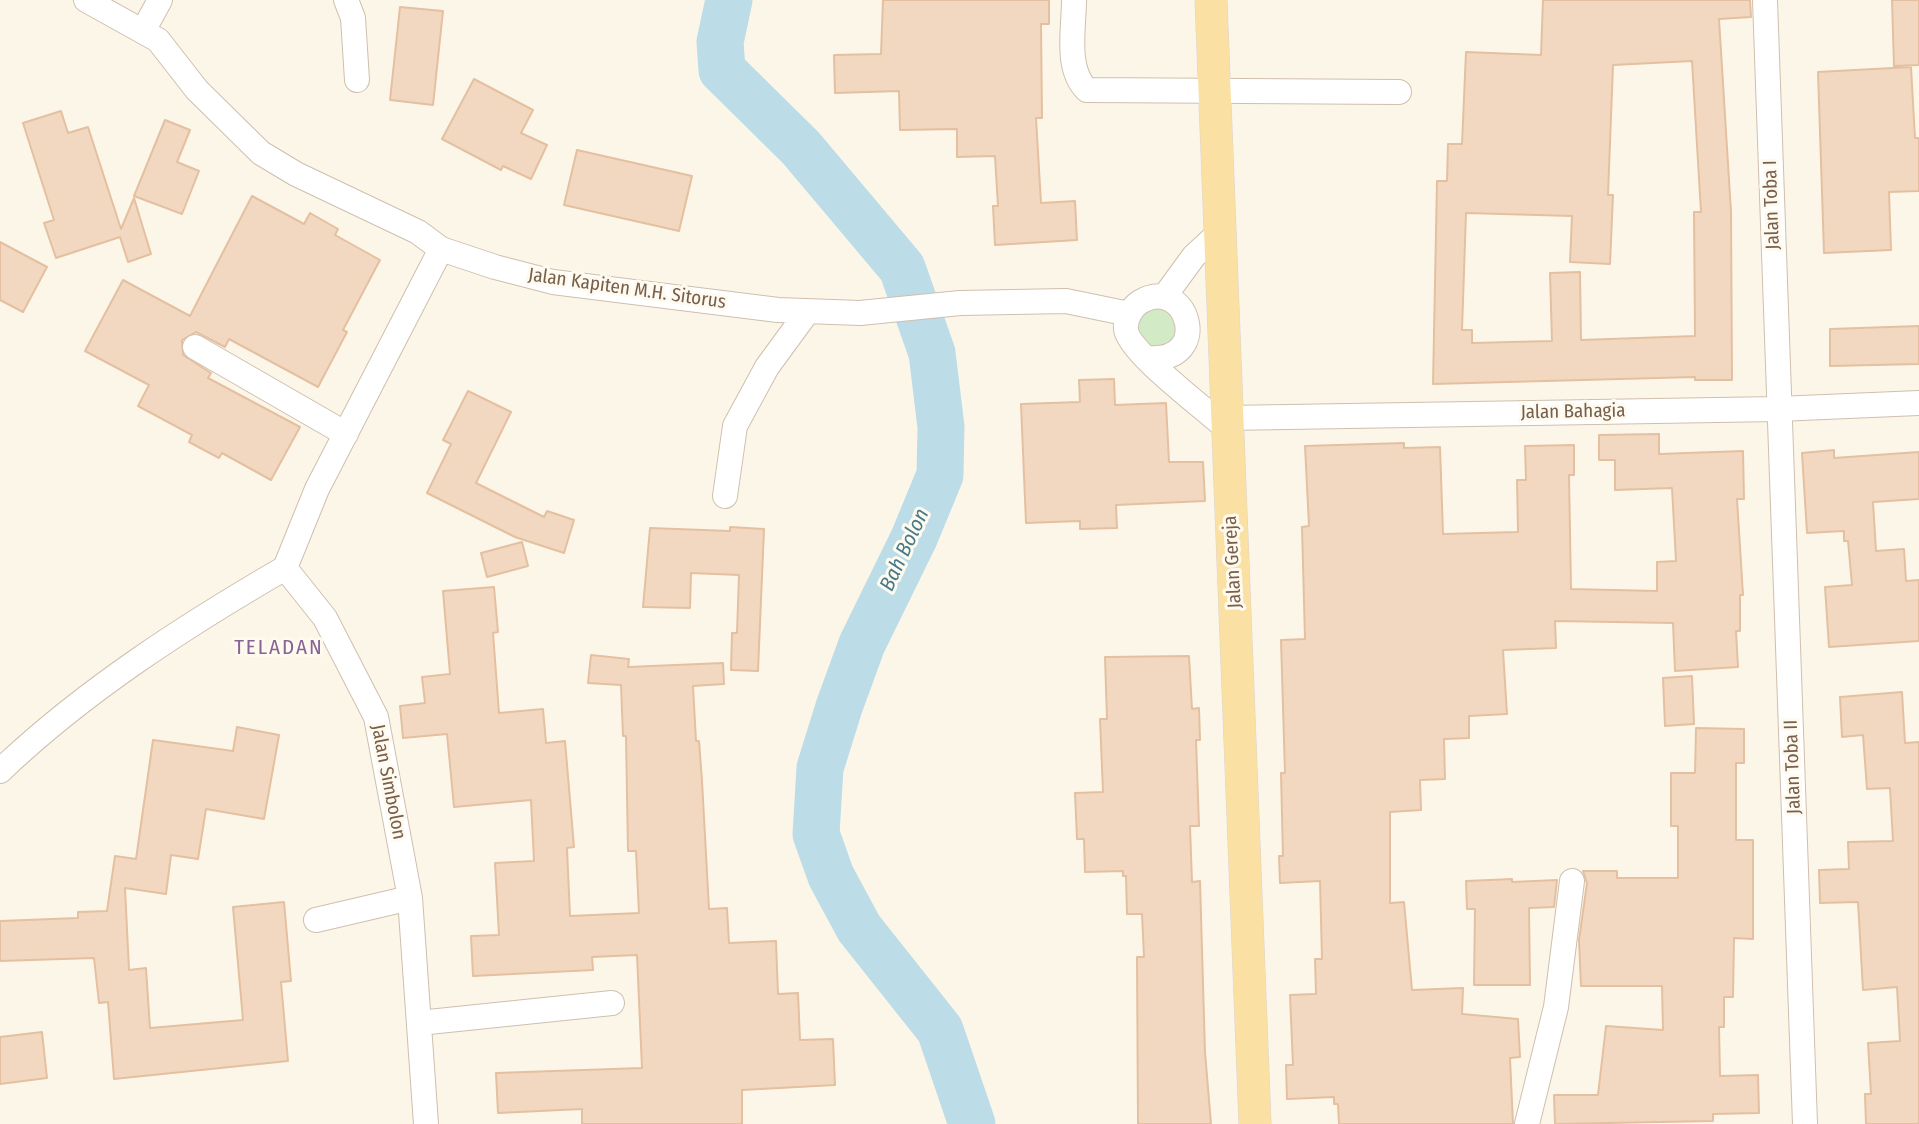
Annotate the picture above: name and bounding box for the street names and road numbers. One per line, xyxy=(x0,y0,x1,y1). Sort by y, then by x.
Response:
street label: Jalan Toba I xyxy=(1759,160,1785,250)
street label: Jalan Kapiten M.H. Sitorus xyxy=(527,264,727,314)
street label: Jalan Bahagia xyxy=(1520,400,1626,424)
street label: Jalan Gereja xyxy=(1219,515,1247,609)
street label: Jalan Toba II xyxy=(1780,719,1806,815)
street label: Jalan Simbolon xyxy=(366,722,410,842)

